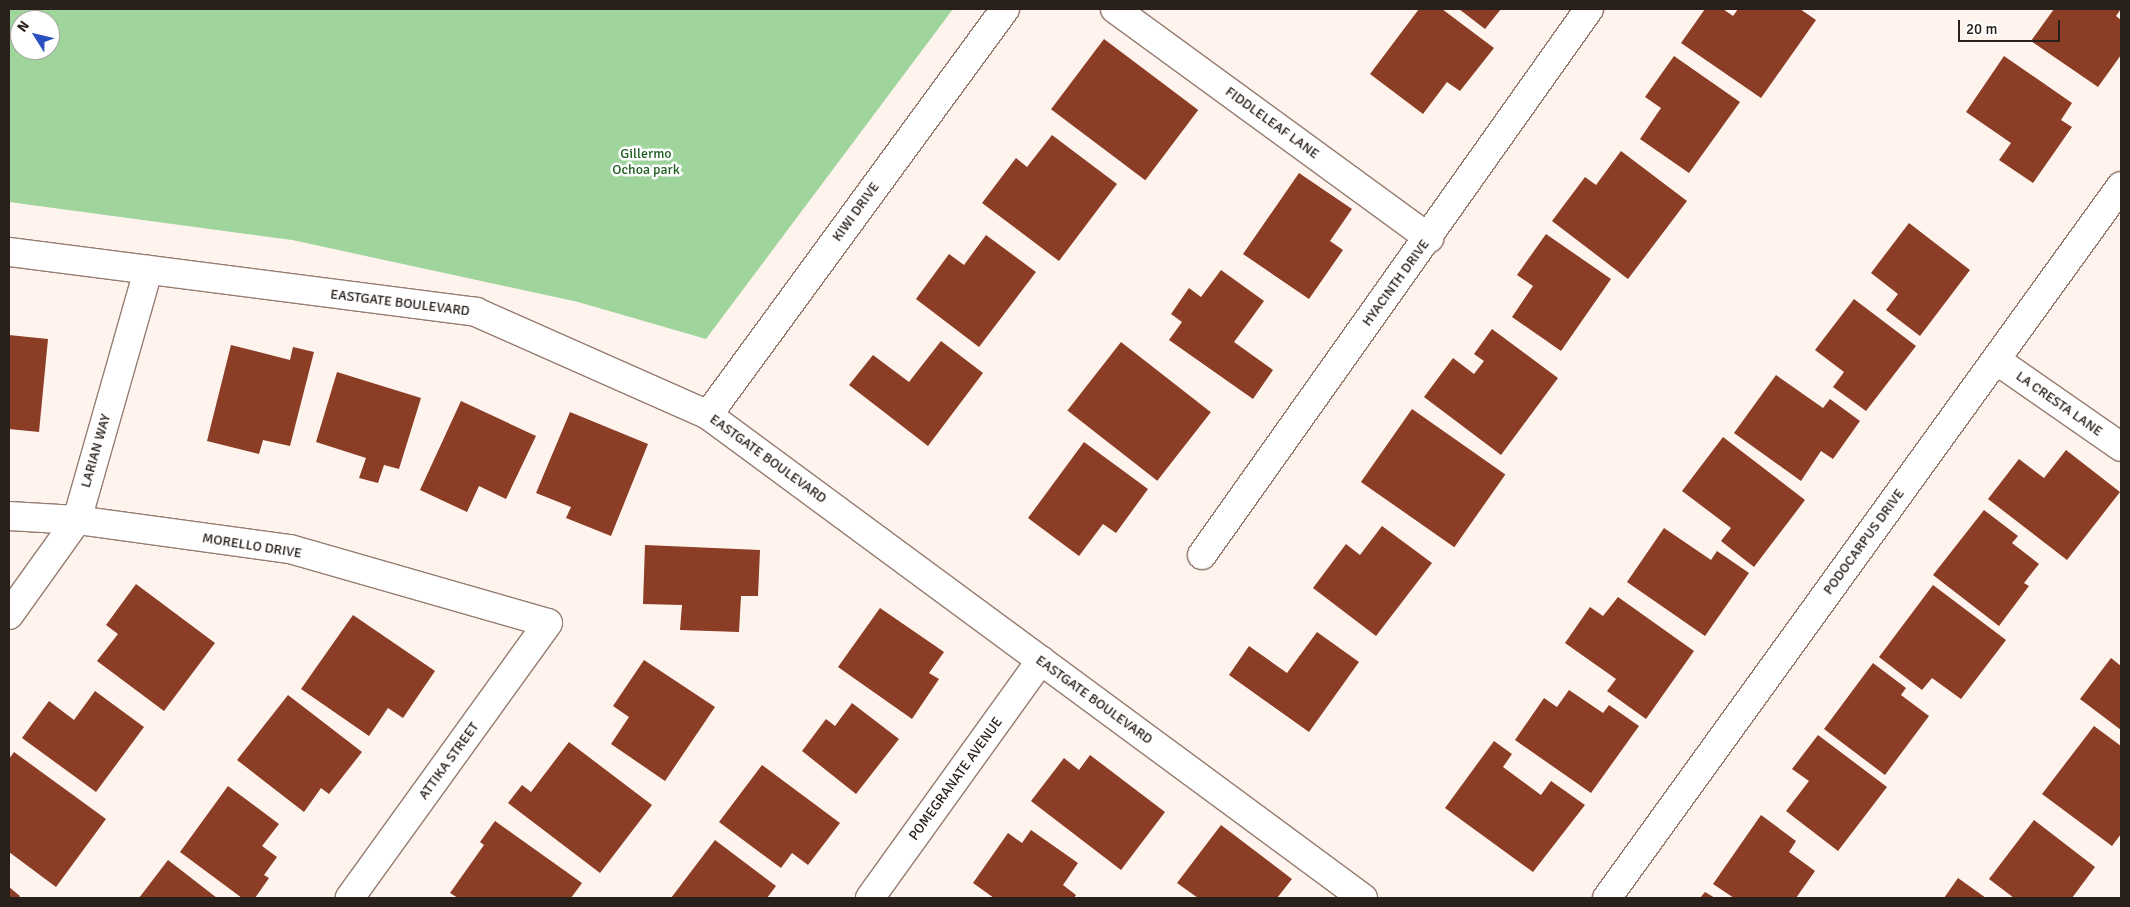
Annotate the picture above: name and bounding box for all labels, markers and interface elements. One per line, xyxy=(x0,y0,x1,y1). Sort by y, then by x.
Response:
north arrow xyxy=(10,10,60,60)
scale bar xyxy=(1960,10,2062,42)
text: N xyxy=(14,18,33,35)
text: 20 m xyxy=(1966,20,1997,38)
street label: FIDDLELEAF LANE xyxy=(1222,83,1322,163)
park label: Gillermo Ochoa park xyxy=(612,146,680,178)
street label: KIWI DRIVE xyxy=(829,179,883,245)
street label: HYACINTH DRIVE xyxy=(1359,236,1433,330)
street label: EASTGATE BOULEVARD xyxy=(329,286,471,320)
street label: LA CRESTA LANE xyxy=(2012,368,2106,440)
street label: EASTGATE BOULEVARD xyxy=(706,411,830,507)
street label: LARIAN WAY xyxy=(77,412,115,490)
street label: PODOCARPUS DRIVE xyxy=(1820,486,1908,598)
street label: MORELLO DRIVE xyxy=(201,530,303,562)
street label: EASTGATE BOULEVARD xyxy=(1032,652,1156,748)
street label: POMEGRANATE AVENUE xyxy=(906,714,1006,844)
street label: ATTIKA STREET xyxy=(415,719,483,803)

